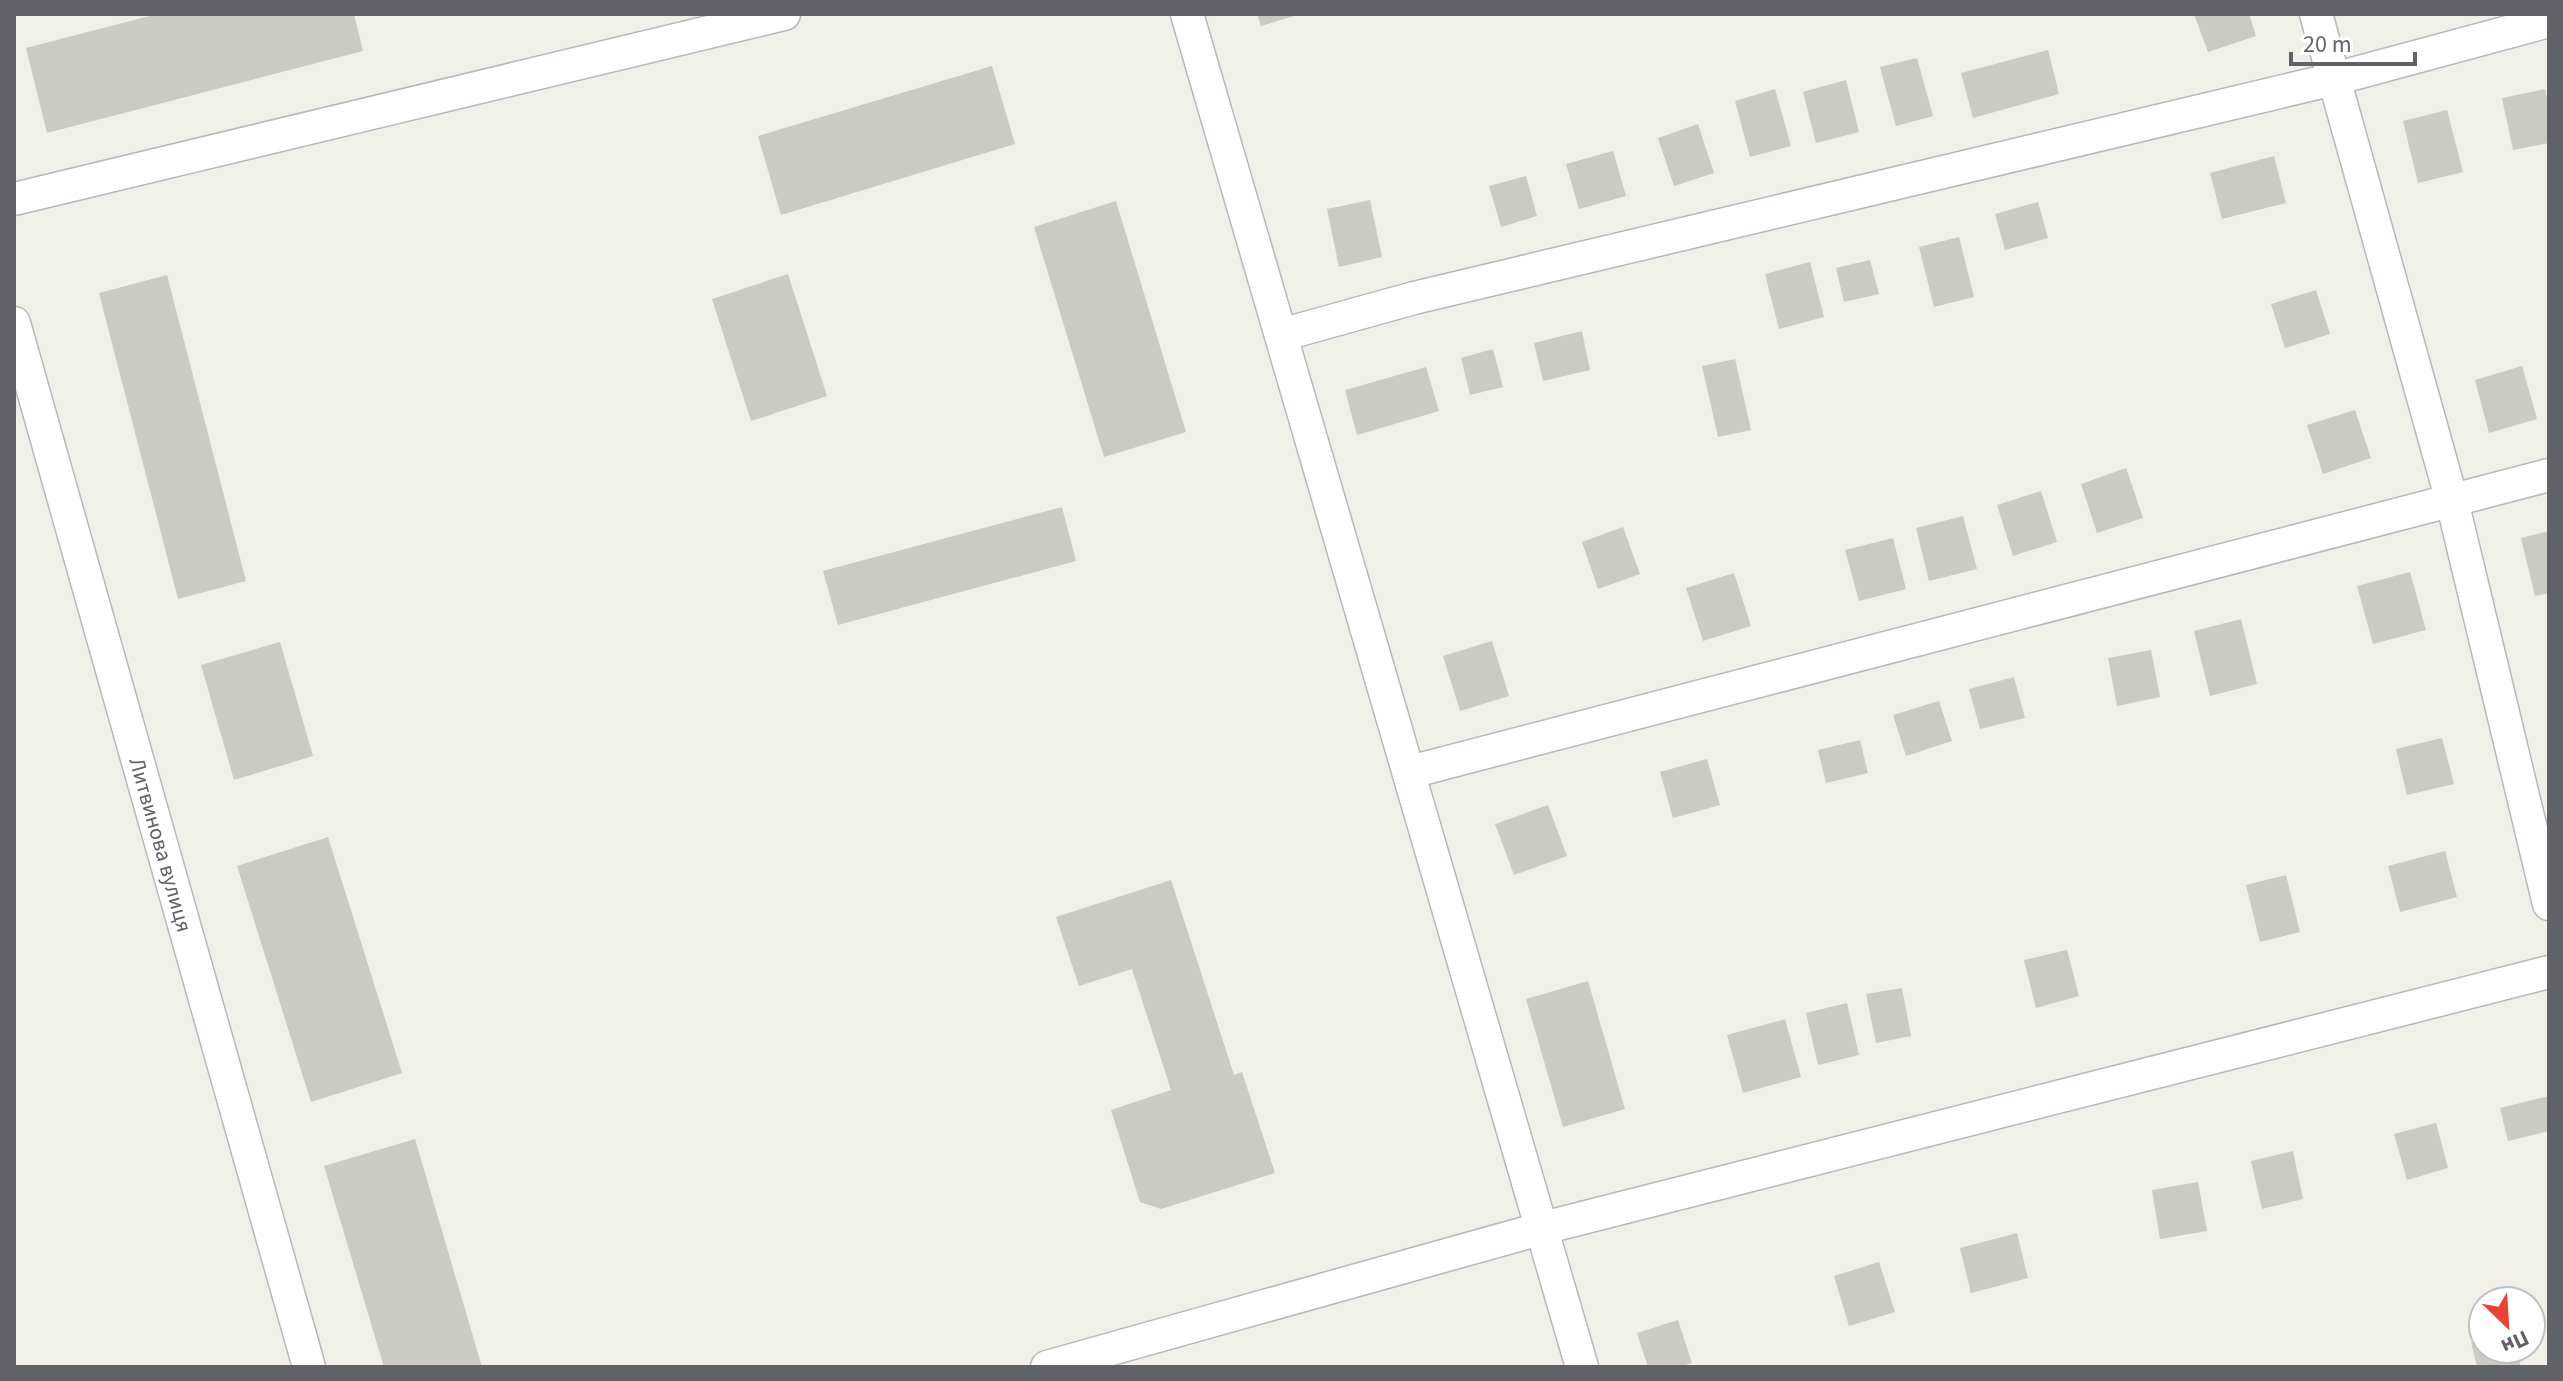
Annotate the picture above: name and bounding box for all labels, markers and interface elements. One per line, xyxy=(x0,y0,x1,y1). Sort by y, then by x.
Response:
scale bar xyxy=(2291,16,2415,66)
text: 20 m xyxy=(2303,27,2352,62)
street label: Литвинова вулиця xyxy=(121,754,200,936)
north arrow xyxy=(2467,1285,2547,1365)
text: Пн xyxy=(2496,1322,2534,1363)

